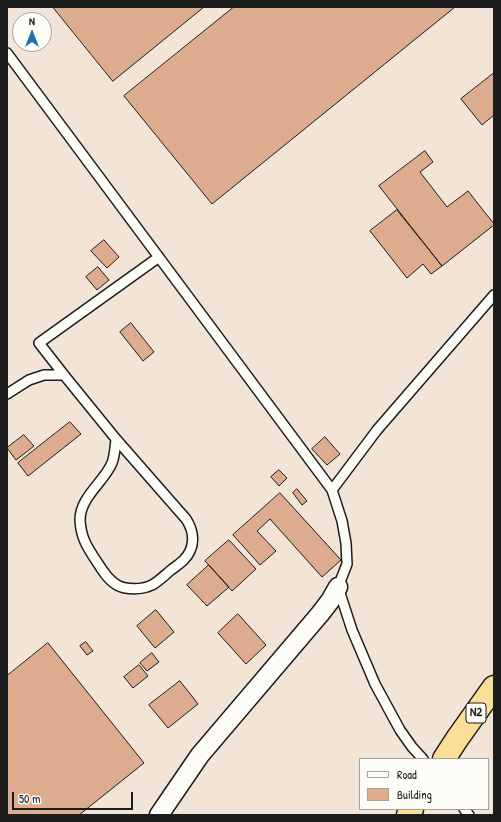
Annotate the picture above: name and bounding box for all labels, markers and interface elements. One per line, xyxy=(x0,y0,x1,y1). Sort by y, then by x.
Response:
north arrow xyxy=(12,12,52,52)
text: N xyxy=(29,14,35,28)
road number: N2 xyxy=(466,703,486,723)
legend xyxy=(359,758,489,810)
text: Road xyxy=(397,766,417,783)
scale bar xyxy=(14,784,135,810)
text: Building xyxy=(397,786,432,803)
text: 50 m xyxy=(19,790,40,807)

